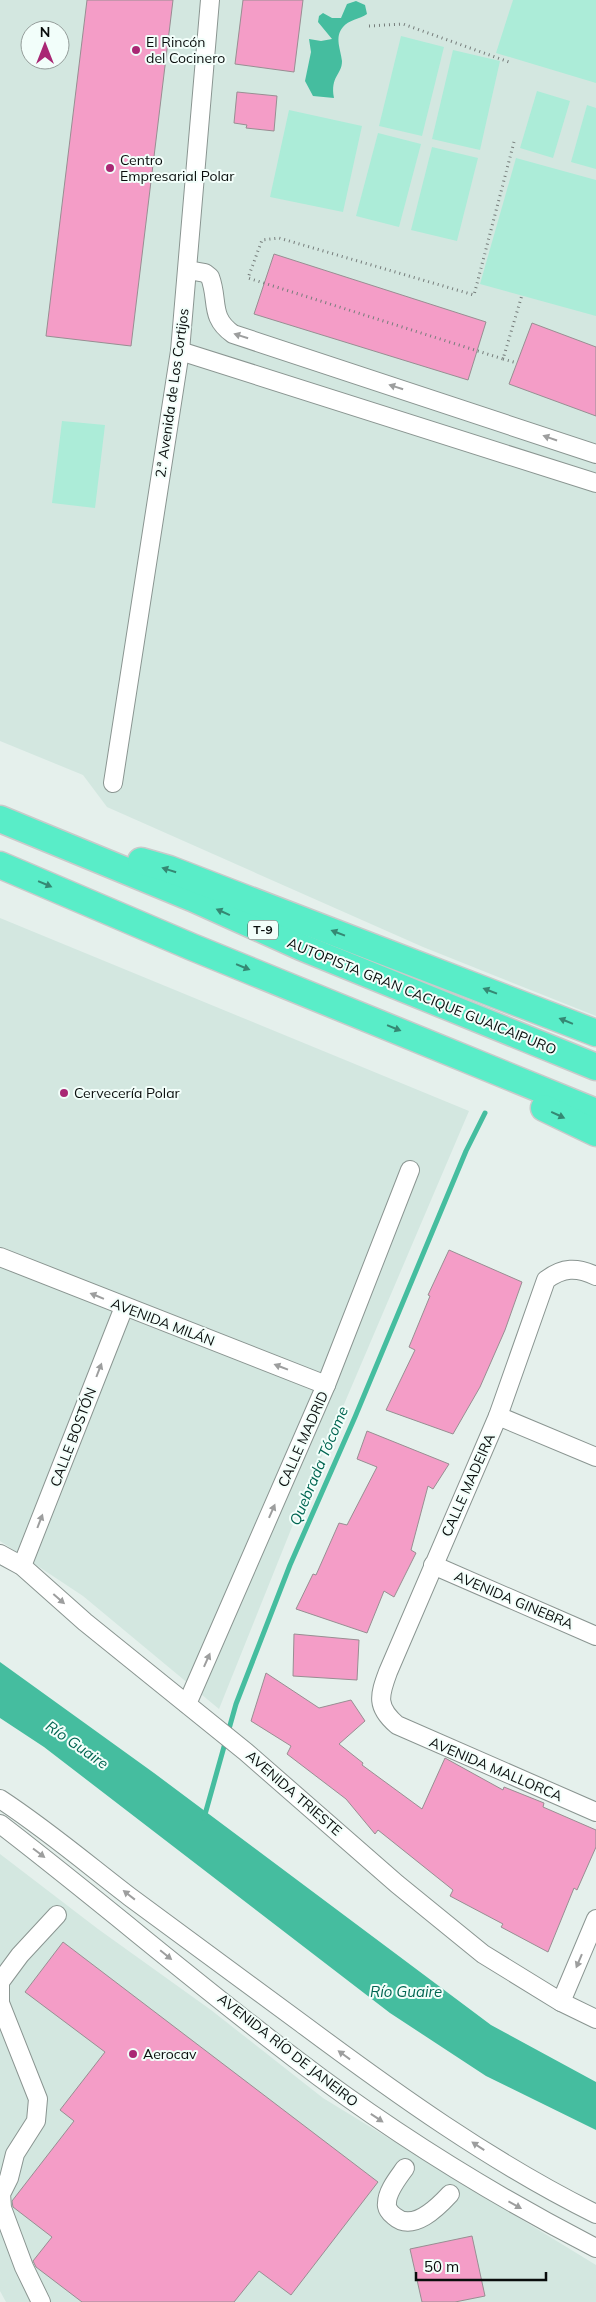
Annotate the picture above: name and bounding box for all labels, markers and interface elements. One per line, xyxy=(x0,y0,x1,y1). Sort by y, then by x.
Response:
north arrow xyxy=(20,20,70,70)
text: N xyxy=(40,23,50,41)
place label: El Rincón del Cocinero xyxy=(146,33,225,67)
marker: El Rincón del Cocinero xyxy=(130,44,142,56)
place label: Centro Empresarial Polar xyxy=(120,151,235,185)
marker: Centro Empresarial Polar xyxy=(104,162,116,174)
street label: 2.ª Avenida de Los Cortijos xyxy=(151,307,193,479)
one-way arrow xyxy=(234,332,249,339)
one-way arrow xyxy=(388,382,403,390)
one-way arrow xyxy=(542,434,557,442)
one-way arrow xyxy=(162,865,177,873)
one-way arrow xyxy=(38,880,53,888)
one-way arrow xyxy=(216,908,230,916)
road number: T-9 xyxy=(248,920,278,940)
one-way arrow xyxy=(330,929,345,937)
street label: AUTOPISTA GRAN CACIQUE GUAICAIPURO xyxy=(285,934,559,1058)
one-way arrow xyxy=(236,964,250,972)
one-way arrow xyxy=(482,987,497,995)
one-way arrow xyxy=(559,1016,573,1024)
one-way arrow xyxy=(387,1024,402,1032)
place label: Cervecería Polar xyxy=(74,1084,181,1102)
marker: Cervecería Polar xyxy=(58,1087,70,1099)
one-way arrow xyxy=(551,1111,565,1119)
one-way arrow xyxy=(89,1292,104,1300)
street label: AVENIDA MILÁN xyxy=(109,1294,217,1350)
one-way arrow xyxy=(95,1362,103,1377)
one-way arrow xyxy=(273,1363,288,1371)
street label: CALLE BOSTÓN xyxy=(46,1385,100,1489)
street label: CALLE MADRID xyxy=(274,1388,332,1490)
water label: Quebrada Tócome xyxy=(285,1403,352,1528)
street label: CALLE MADEIRA xyxy=(437,1430,499,1539)
one-way arrow xyxy=(268,1504,276,1518)
one-way arrow xyxy=(36,1513,44,1528)
street label: AVENIDA GINEBRA xyxy=(452,1567,577,1634)
one-way arrow xyxy=(52,1593,65,1604)
one-way arrow xyxy=(203,1652,211,1667)
water label: Río Guaire xyxy=(42,1716,112,1773)
street label: AVENIDA MALLORCA xyxy=(427,1733,566,1805)
street label: AVENIDA TRIESTE xyxy=(242,1747,346,1839)
one-way arrow xyxy=(32,1848,45,1859)
one-way arrow xyxy=(123,1890,136,1901)
one-way arrow xyxy=(159,1949,172,1960)
one-way arrow xyxy=(574,1954,582,1968)
water label: Río Guaire xyxy=(370,1982,442,2001)
street label: AVENIDA RÍO DE JANEIRO xyxy=(214,1989,362,2111)
place label: Aerocav xyxy=(143,2045,197,2063)
marker: Aerocav xyxy=(127,2048,139,2060)
one-way arrow xyxy=(338,2049,351,2060)
one-way arrow xyxy=(371,2113,384,2123)
one-way arrow xyxy=(471,2142,484,2151)
one-way arrow xyxy=(508,2200,522,2209)
scale bar xyxy=(416,2250,546,2282)
text: 50 m xyxy=(424,2257,459,2276)

